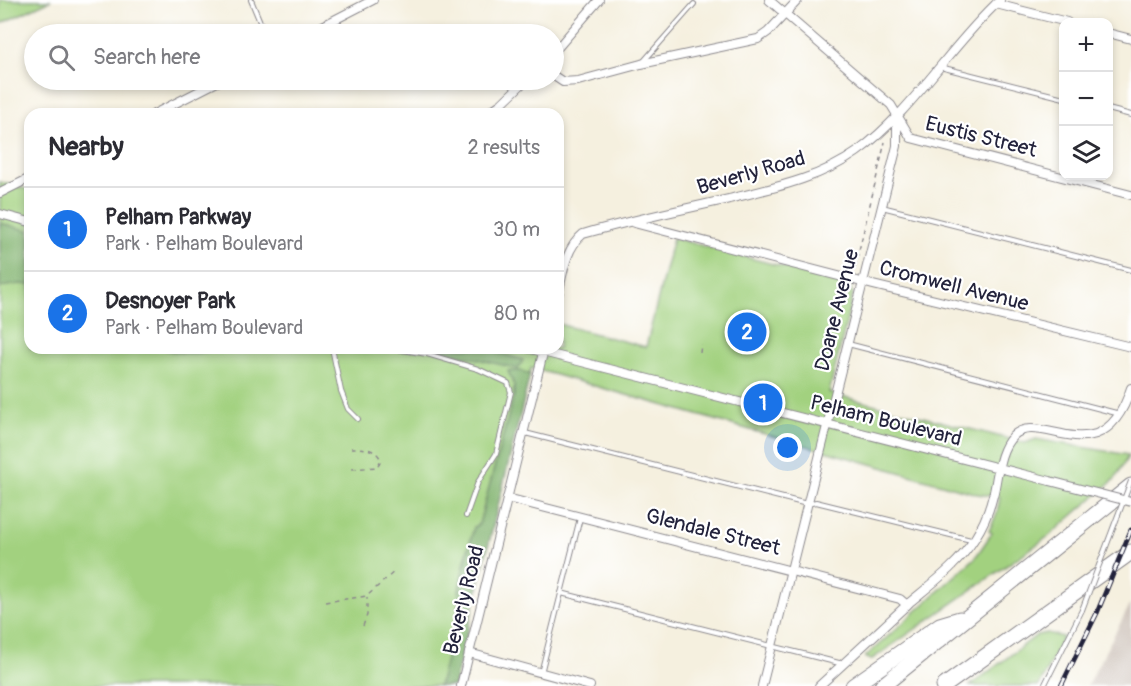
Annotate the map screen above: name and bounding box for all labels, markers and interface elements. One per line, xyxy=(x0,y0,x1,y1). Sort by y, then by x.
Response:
map controls xyxy=(1059,18,1113,180)
button: + xyxy=(1059,18,1113,72)
search box xyxy=(24,24,564,90)
icon: search xyxy=(45,41,78,74)
text: Search here xyxy=(93,43,200,71)
button: − xyxy=(1059,72,1113,126)
street label: Eustis Street xyxy=(922,110,1040,164)
button: layers xyxy=(1059,126,1113,180)
text: Nearby xyxy=(48,131,124,163)
text: 2 results xyxy=(468,135,540,160)
street label: Beverly Road xyxy=(694,145,808,201)
text: Pelham Parkway xyxy=(105,203,251,231)
text: 1 xyxy=(64,217,71,242)
text: 30 m xyxy=(493,217,540,242)
text: Park · Pelham Boulevard xyxy=(105,231,303,256)
street label: Doane Avenue xyxy=(809,246,865,374)
street label: Cromwell Avenue xyxy=(877,254,1032,318)
text: Desnoyer Park xyxy=(105,287,235,315)
text: 2 xyxy=(62,301,73,326)
text: 80 m xyxy=(494,301,540,326)
pin: 2 xyxy=(728,310,766,354)
text: Park · Pelham Boulevard xyxy=(105,315,303,340)
pin: 1 xyxy=(744,380,783,426)
street label: Pelham Boulevard xyxy=(807,389,965,453)
your location xyxy=(773,433,802,462)
street label: Glendale Street xyxy=(643,502,783,562)
street label: Beverly Road xyxy=(437,543,491,657)

